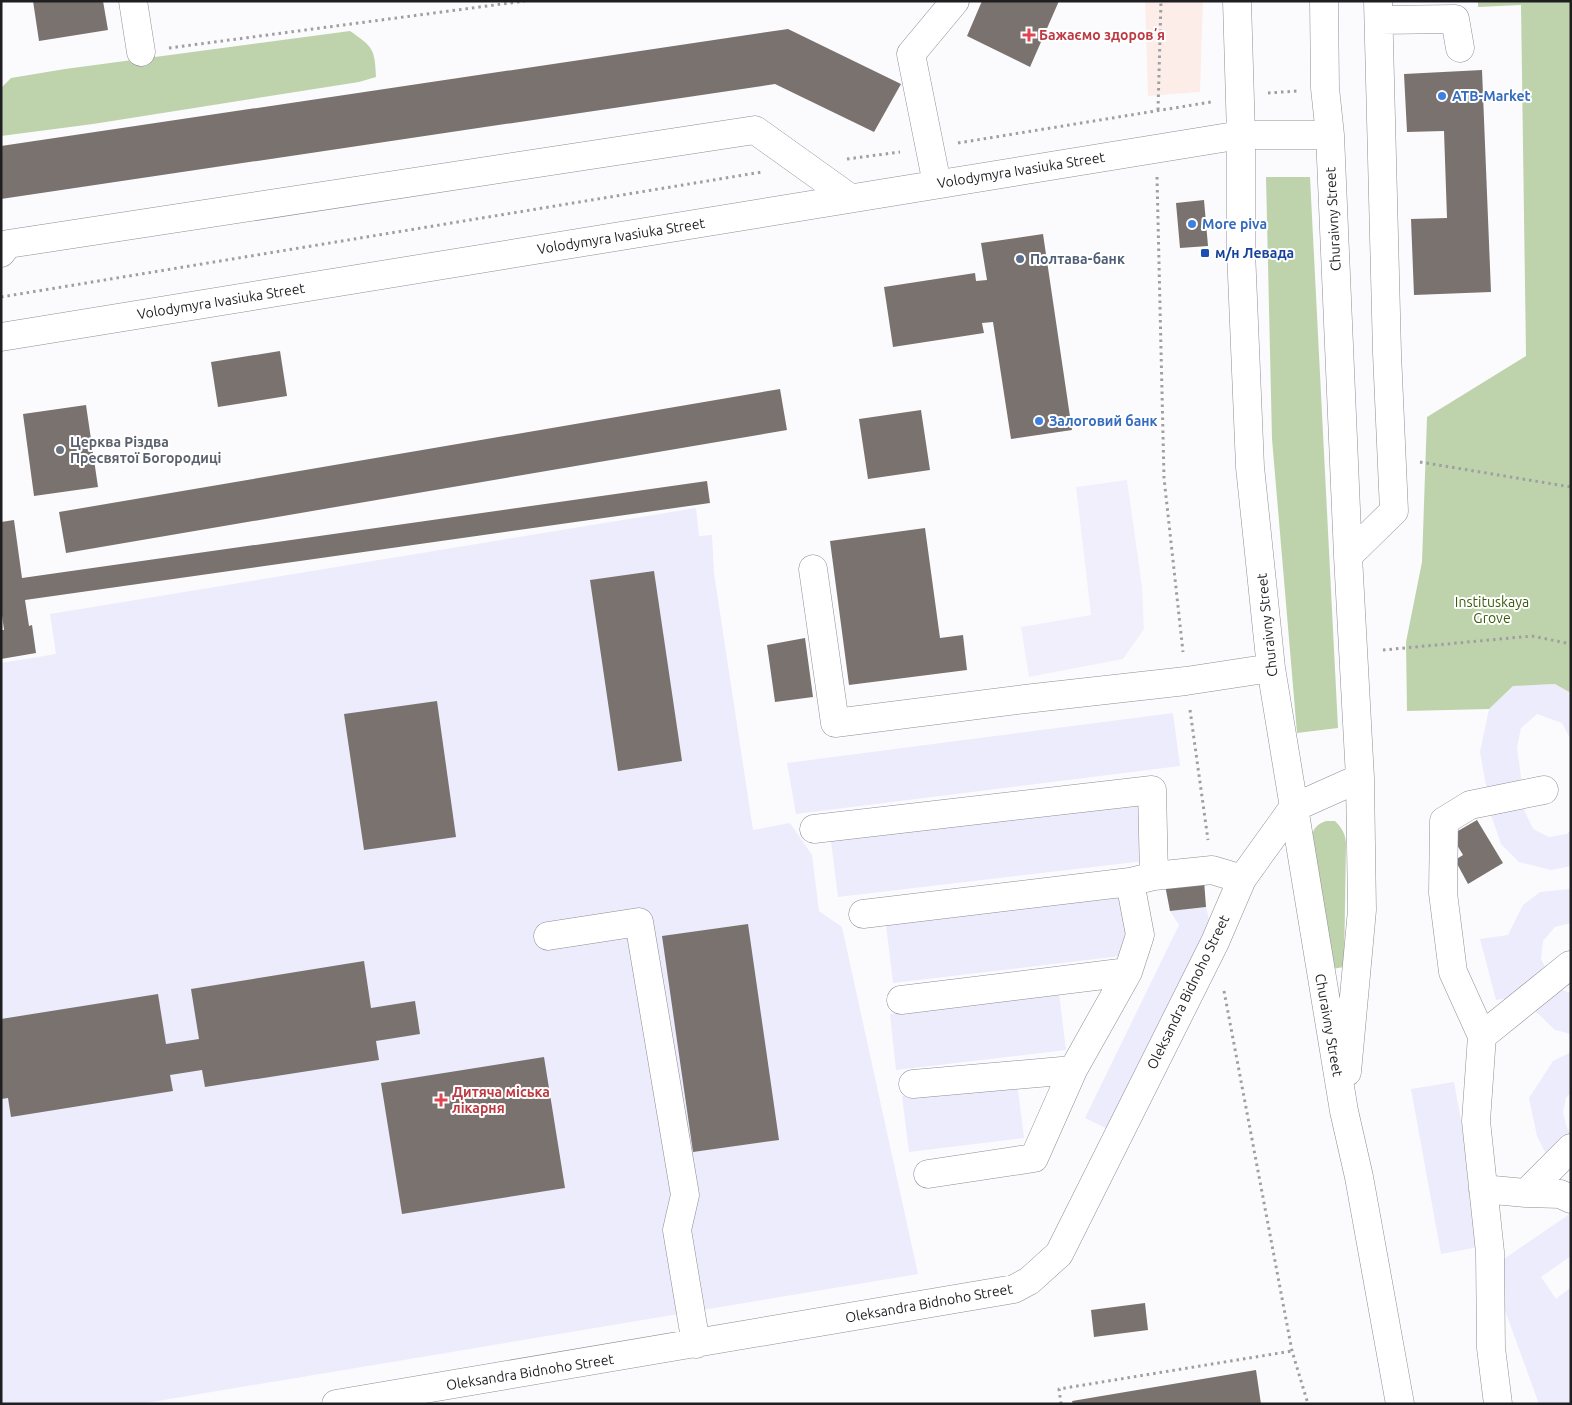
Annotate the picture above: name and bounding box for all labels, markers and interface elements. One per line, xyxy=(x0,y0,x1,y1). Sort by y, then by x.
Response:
place label: Бажаємо здоровʼя xyxy=(1039,27,1165,43)
marker: Бажаємо здоровʼя xyxy=(1023,29,1035,41)
place label: ATB-Market xyxy=(1452,88,1531,104)
marker: ATB-Market xyxy=(1436,90,1448,102)
street label: Volodymyra Ivasiuka Street xyxy=(936,149,1106,191)
street label: Churaivny Street xyxy=(1322,166,1344,271)
street label: Volodymyra Ivasiuka Street xyxy=(536,215,706,257)
place label: More piva xyxy=(1202,216,1267,232)
marker: More piva xyxy=(1186,218,1198,230)
place label: м/н Левада xyxy=(1215,245,1294,261)
marker: м/н Левада xyxy=(1199,247,1211,259)
place label: Полтава-банк xyxy=(1030,251,1125,267)
marker: Полтава-банк xyxy=(1014,253,1026,265)
street label: Volodymyra Ivasiuka Street xyxy=(136,280,306,322)
place label: Залоговий банк xyxy=(1049,413,1158,429)
marker: Залоговий банк xyxy=(1033,415,1045,427)
place label: Церква Різдва Пресвятої Богородиці xyxy=(70,434,222,466)
marker: Церква Різдва Пресвятої Богородиці xyxy=(54,444,66,456)
street label: Churaivny Street xyxy=(1254,572,1280,678)
park label: Іnstituskaya Grove xyxy=(1455,594,1529,626)
street label: Oleksandra Bidnoho Street xyxy=(1144,912,1233,1072)
street label: Churaivny Street xyxy=(1312,972,1346,1078)
place label: Дитяча міська лікарня xyxy=(452,1084,550,1116)
marker: Дитяча міська лікарня xyxy=(434,1093,448,1107)
street label: Oleksandra Bidnoho Street xyxy=(844,1280,1014,1326)
street label: Oleksandra Bidnoho Street xyxy=(445,1351,616,1393)

